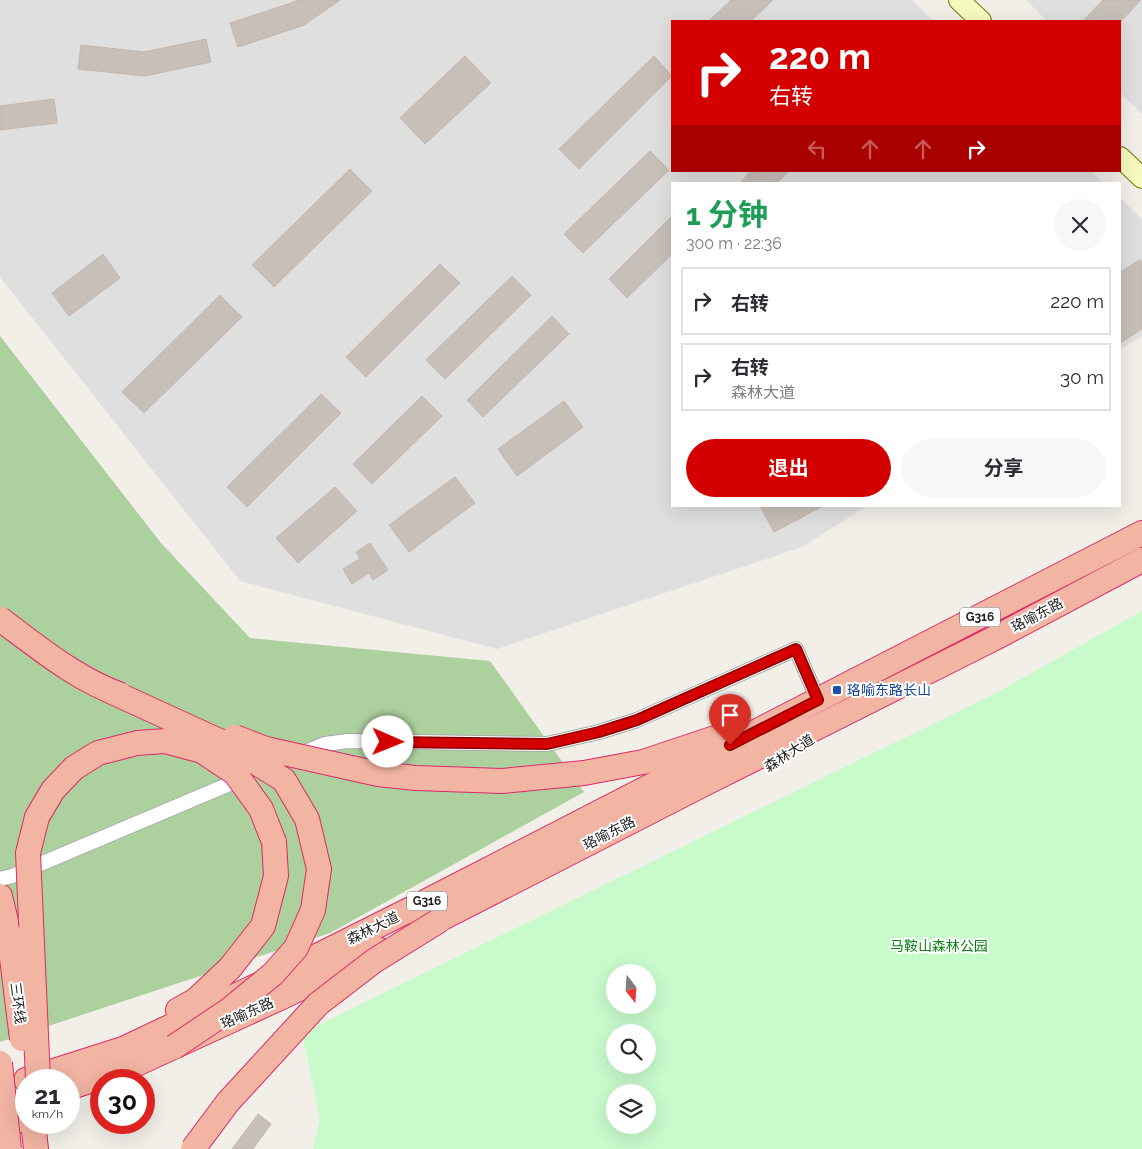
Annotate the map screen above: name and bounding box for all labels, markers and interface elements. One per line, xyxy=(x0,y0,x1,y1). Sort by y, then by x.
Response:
text: 220 m xyxy=(769,36,871,77)
icon: right xyxy=(686,40,751,105)
text: 右转 xyxy=(769,83,813,109)
icon: left xyxy=(803,135,831,163)
icon: ahead xyxy=(856,135,884,163)
icon: ahead xyxy=(909,135,937,163)
icon: right xyxy=(962,135,990,163)
text: 1 分钟 xyxy=(686,197,768,232)
button: close xyxy=(1054,199,1106,251)
text: 300 m · 22:36 xyxy=(686,234,782,253)
icon: right xyxy=(688,287,716,315)
text: 220 m xyxy=(1050,290,1104,312)
text: 右转 xyxy=(731,292,769,314)
text: 右转 xyxy=(731,356,769,378)
icon: right xyxy=(688,363,716,391)
text: 30 m xyxy=(1060,366,1104,388)
text: 森林大道 xyxy=(731,383,795,402)
button: 退出 xyxy=(686,439,891,497)
button: 分享 xyxy=(901,439,1106,497)
street label: 珞喻东路 xyxy=(1009,595,1065,635)
road number: G316 xyxy=(960,608,1000,626)
place label: 珞喻东路长山 xyxy=(847,682,931,698)
marker: 珞喻东路长山 xyxy=(831,684,843,696)
pin xyxy=(709,694,751,745)
icon: arrive xyxy=(716,701,744,729)
position arrow xyxy=(361,715,413,767)
street label: 森林大道 xyxy=(761,731,817,775)
street label: 珞喻东路 xyxy=(580,813,638,853)
road number: G316 xyxy=(407,891,447,910)
street label: 森林大道 xyxy=(344,909,402,947)
park label: 马鞍山森林公园 xyxy=(890,938,988,954)
north arrow xyxy=(606,964,656,1014)
map controls xyxy=(606,964,656,1134)
street label: 三环线 xyxy=(8,981,28,1025)
street label: 珞喻东路 xyxy=(218,994,276,1032)
button: search xyxy=(606,1024,656,1074)
speed limit sign: 30 xyxy=(90,1069,155,1134)
text: 21 xyxy=(34,1080,61,1110)
button: layers xyxy=(606,1084,656,1134)
text: km/h xyxy=(32,1107,63,1121)

